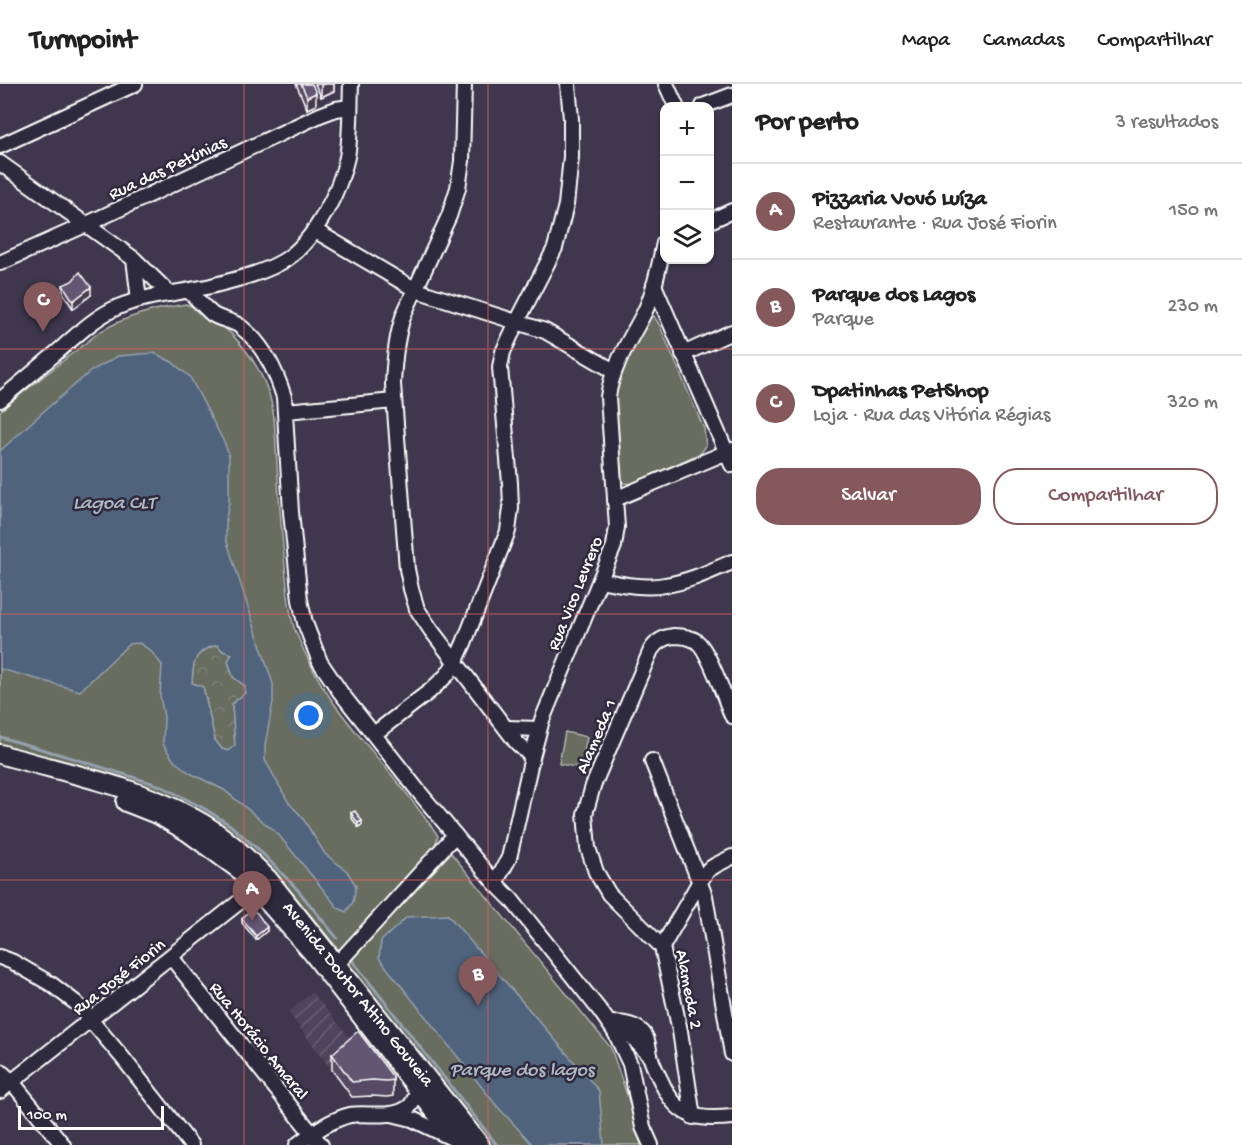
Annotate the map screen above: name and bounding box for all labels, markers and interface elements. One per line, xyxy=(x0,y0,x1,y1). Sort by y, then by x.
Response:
text: Turnpoint xyxy=(30,25,136,58)
text: Mapa xyxy=(902,29,950,54)
text: Camadas xyxy=(983,29,1064,54)
text: Compartilhar xyxy=(1097,29,1212,54)
map controls xyxy=(660,102,714,264)
button: + xyxy=(660,102,714,156)
text: Por perto xyxy=(756,108,859,139)
text: 3 resultados xyxy=(1116,112,1218,135)
street label: Rua das Petúnias xyxy=(106,132,232,206)
button: − xyxy=(660,156,714,210)
text: Pizzaria Vovó Luíza xyxy=(813,187,987,213)
text: A xyxy=(770,200,781,223)
text: 150 m xyxy=(1169,200,1218,223)
button: layers xyxy=(660,210,714,264)
text: Restaurante · Rua José Fiorin xyxy=(813,213,1057,236)
pin: C xyxy=(24,282,63,332)
text: Parque dos Lagos xyxy=(813,283,975,309)
text: B xyxy=(770,296,781,319)
text: 230 m xyxy=(1168,296,1218,319)
text: Parque xyxy=(813,309,874,332)
text: Dpatinhas PetShop xyxy=(813,379,989,405)
text: C xyxy=(770,392,781,415)
text: 320 m xyxy=(1168,392,1218,415)
text: Loja · Rua das Vitória Régias xyxy=(813,405,1050,428)
button: Salvar xyxy=(756,468,981,525)
button: Compartilhar xyxy=(993,468,1218,525)
water label: Lagoa CLT xyxy=(73,493,158,516)
street label: Rua Vico Levrero xyxy=(544,534,609,654)
street label: Alameda 1 xyxy=(572,697,622,777)
your location xyxy=(294,701,323,730)
pin: A xyxy=(232,872,272,921)
street label: Avenida Doutor Altino Gouveia xyxy=(277,898,438,1092)
street label: Rua José Fiorin xyxy=(69,935,171,1021)
street label: Alameda 2 xyxy=(670,948,706,1031)
pin: B xyxy=(458,956,498,1006)
street label: Rua Horácio Amaral xyxy=(204,978,312,1105)
water label: Parque dos lagos xyxy=(450,1060,596,1083)
scale bar xyxy=(18,1103,164,1130)
text: 100 m xyxy=(27,1107,67,1126)

